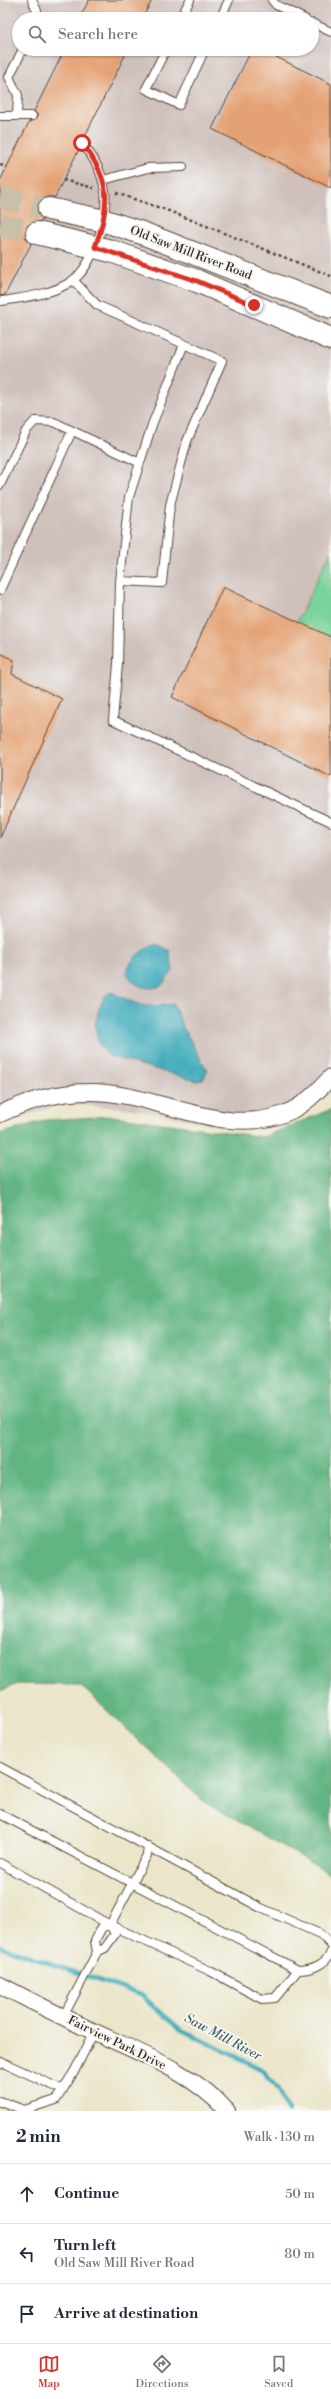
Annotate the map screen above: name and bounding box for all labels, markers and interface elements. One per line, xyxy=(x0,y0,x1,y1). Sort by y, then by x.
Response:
search box xyxy=(12,12,319,56)
icon: search xyxy=(26,23,48,45)
text: Search here xyxy=(58,25,138,44)
route start xyxy=(73,134,91,152)
street label: Old Saw Mill River Road xyxy=(128,223,254,283)
route end xyxy=(245,296,263,314)
water label: Saw Mill River xyxy=(182,2010,265,2064)
street label: Fairview Park Drive xyxy=(65,2013,169,2073)
text: 2 min xyxy=(16,2126,61,2148)
text: Walk · 130 m xyxy=(244,2129,315,2145)
icon: ahead xyxy=(16,2183,38,2205)
text: Continue xyxy=(54,2184,119,2203)
text: 50 m xyxy=(285,2186,315,2202)
text: Turn left xyxy=(54,2236,116,2255)
icon: left xyxy=(16,2243,38,2265)
text: 80 m xyxy=(284,2246,315,2262)
text: Old Saw Mill River Road xyxy=(54,2255,194,2271)
icon: arrive xyxy=(16,2303,38,2325)
text: Arrive at destination xyxy=(54,2304,198,2323)
tab: Map xyxy=(38,2353,60,2391)
tab: Directions xyxy=(136,2353,189,2391)
tab: Saved xyxy=(264,2353,293,2391)

